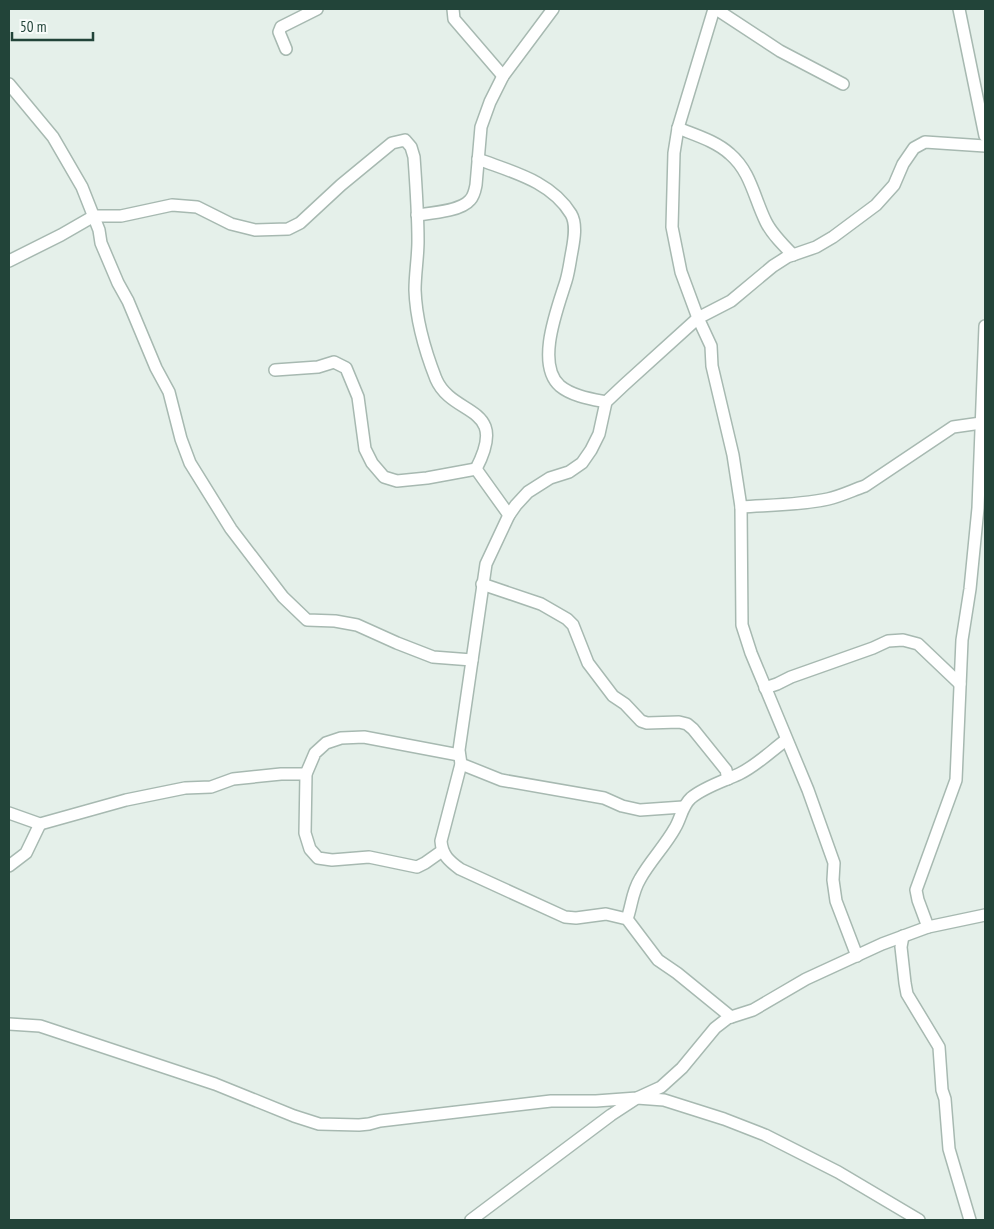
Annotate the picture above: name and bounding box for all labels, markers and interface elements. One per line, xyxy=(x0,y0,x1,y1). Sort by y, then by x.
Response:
scale bar xyxy=(12,10,94,42)
text: 50 m xyxy=(20,17,46,36)

